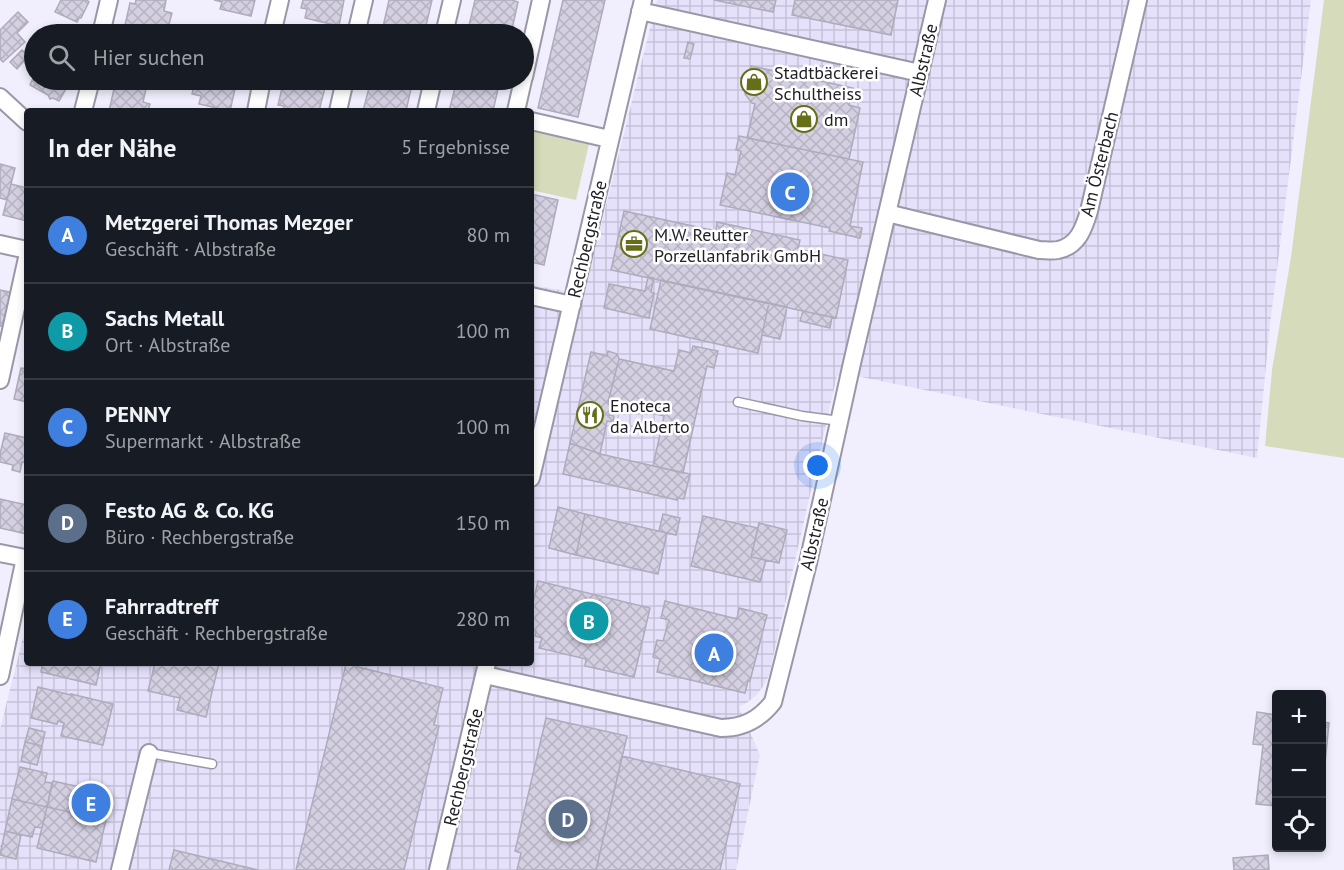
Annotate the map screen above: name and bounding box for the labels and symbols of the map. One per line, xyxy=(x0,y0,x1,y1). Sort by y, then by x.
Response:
street label: Albstraße xyxy=(903,21,943,99)
place label: Stadtbäckerei Schultheiss xyxy=(774,61,879,105)
shop icon: Stadtbäckerei Schultheiss xyxy=(739,67,769,97)
shop icon: dm xyxy=(789,104,819,134)
place label: dm xyxy=(824,108,848,131)
street label: Am Österbach xyxy=(1075,109,1123,219)
pin: C xyxy=(770,170,810,214)
street label: Rechbergstraße xyxy=(562,178,612,300)
place label: M.W. Reutter Porzellanfabrik GmbH xyxy=(654,223,821,267)
office icon: M.W. Reutter Porzellanfabrik GmbH xyxy=(619,229,649,259)
place label: Enoteca da Alberto xyxy=(610,394,690,438)
restaurant icon: Enoteca da Alberto xyxy=(575,400,605,430)
your location xyxy=(803,451,832,480)
street label: Albstraße xyxy=(794,495,834,573)
pin: B xyxy=(570,598,608,644)
pin: A xyxy=(694,630,734,676)
street label: Rechbergstraße xyxy=(438,706,488,828)
pin: E xyxy=(72,780,110,826)
pin: D xyxy=(548,796,588,842)

